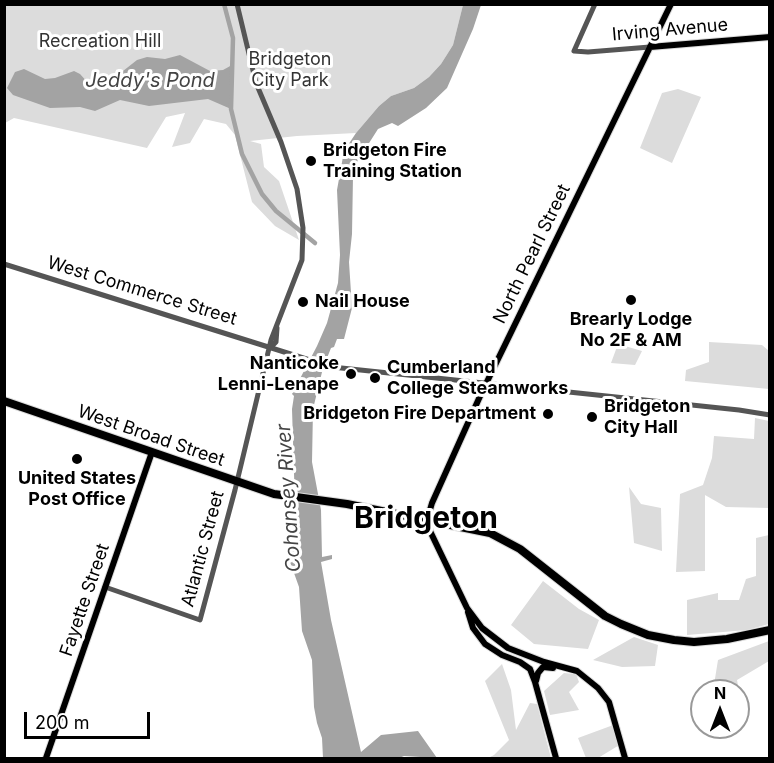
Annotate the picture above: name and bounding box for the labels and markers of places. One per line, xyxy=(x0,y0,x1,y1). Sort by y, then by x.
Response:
place label: Bridgeton Fire Training Station xyxy=(323,140,462,182)
marker: Bridgeton Fire Training Station xyxy=(304,154,318,168)
place label: Nail House xyxy=(315,291,410,313)
marker: Brearly Lodge No 2F & AM xyxy=(624,293,638,307)
marker: Nail House xyxy=(296,295,310,309)
place label: Brearly Lodge No 2F & AM xyxy=(570,309,692,352)
place label: Nanticoke Lenni-Lenape xyxy=(218,353,339,395)
place label: Cumberland College Steamworks xyxy=(387,357,568,400)
marker: Nanticoke Lenni-Lenape xyxy=(344,367,358,381)
marker: Cumberland College Steamworks xyxy=(368,371,382,385)
place label: Bridgeton City Hall xyxy=(604,396,690,438)
place label: Bridgeton Fire Department xyxy=(303,403,536,425)
marker: Bridgeton Fire Department xyxy=(541,407,555,421)
marker: Bridgeton City Hall xyxy=(585,410,599,424)
marker: United States Post Office xyxy=(70,452,84,466)
place label: United States Post Office xyxy=(18,468,136,510)

